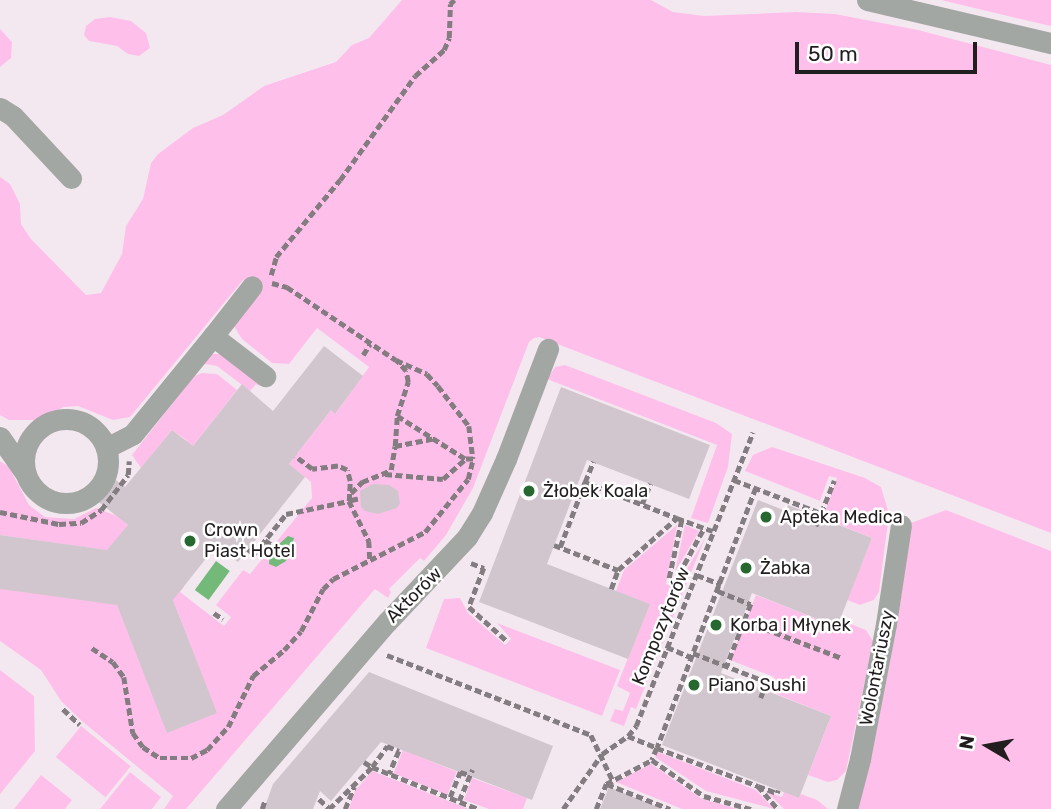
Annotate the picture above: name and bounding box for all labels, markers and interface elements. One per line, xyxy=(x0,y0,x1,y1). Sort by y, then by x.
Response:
scale bar xyxy=(799,28,981,72)
text: 50 m xyxy=(808,41,858,66)
place label: Żłobek Koala xyxy=(543,480,648,502)
marker: Żłobek Koala xyxy=(521,483,537,499)
place label: Apteka Medica xyxy=(780,506,903,528)
marker: Apteka Medica xyxy=(758,509,774,525)
place label: Crown Piast Hotel xyxy=(204,520,295,562)
marker: Crown Piast Hotel xyxy=(182,533,198,549)
place label: Żabka xyxy=(760,557,810,579)
marker: Żabka xyxy=(738,560,754,576)
street label: Aktorów xyxy=(382,563,446,627)
street label: Kompozytorów xyxy=(628,564,694,688)
street label: Wolontariuszy xyxy=(855,608,899,728)
place label: Korba i Młynek xyxy=(730,614,851,636)
marker: Korba i Młynek xyxy=(708,617,724,633)
place label: Piano Sushi xyxy=(708,674,806,696)
marker: Piano Sushi xyxy=(686,677,702,693)
north arrow xyxy=(953,711,1023,781)
text: N xyxy=(954,734,979,751)

